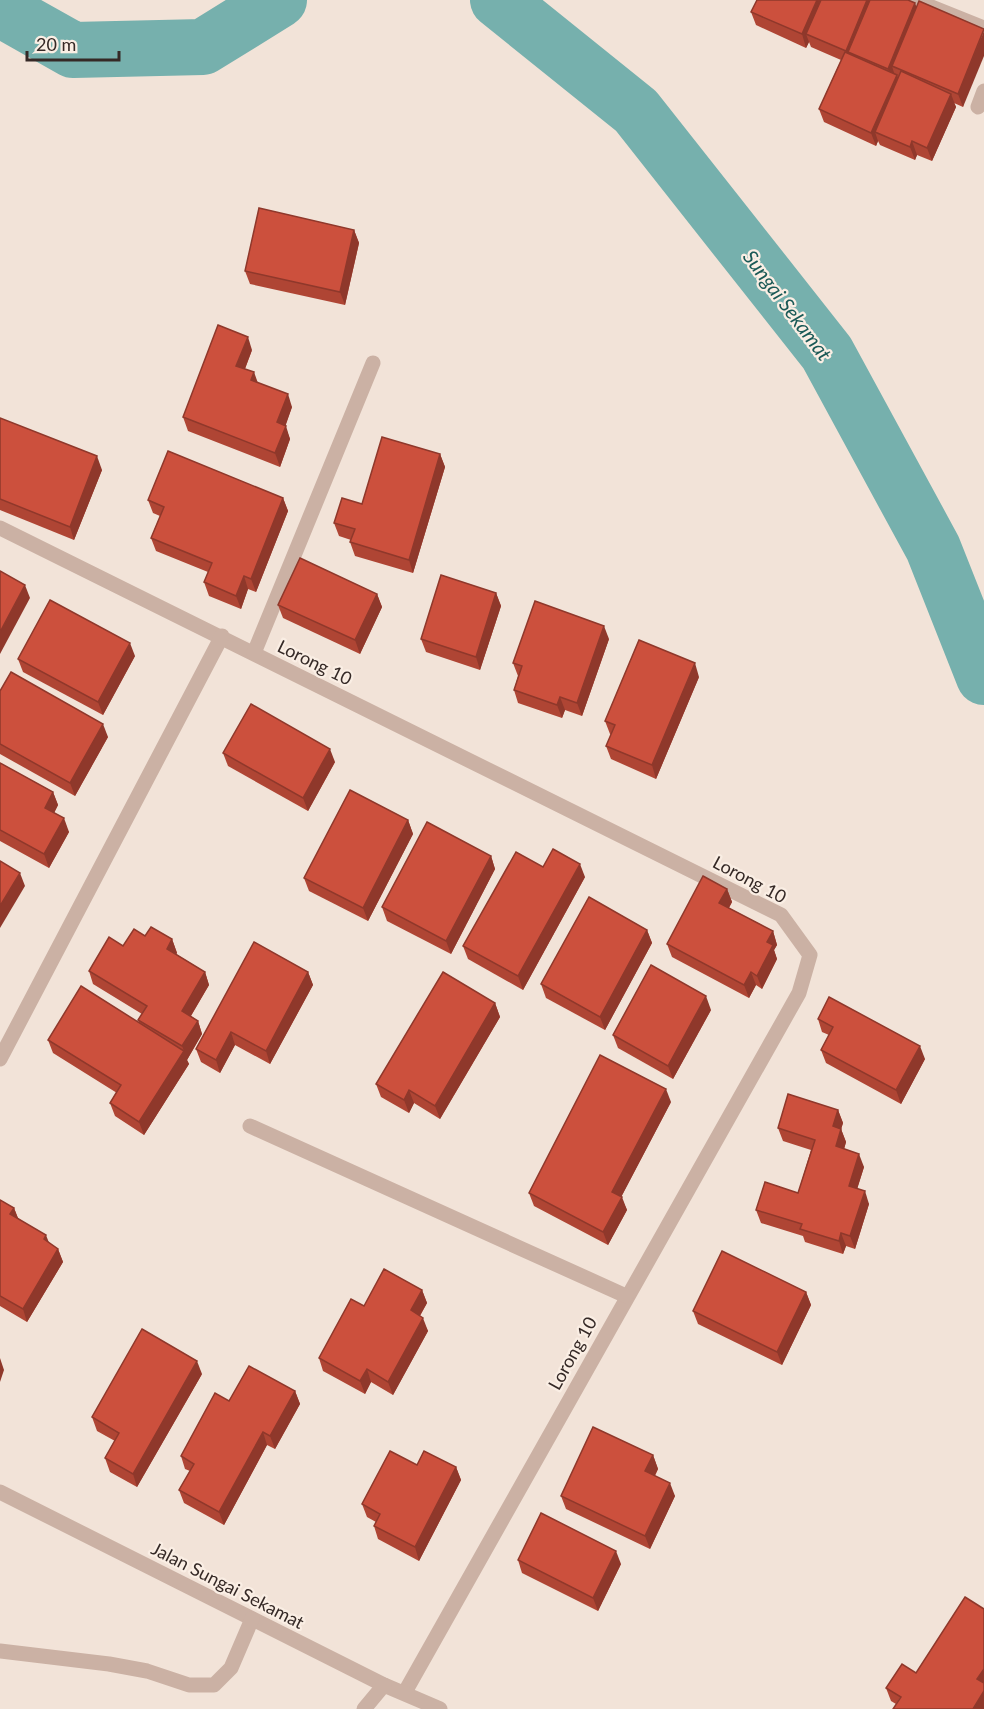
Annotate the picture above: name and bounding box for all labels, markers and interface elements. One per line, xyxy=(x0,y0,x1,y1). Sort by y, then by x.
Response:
scale bar xyxy=(27,24,118,62)
text: 20 m xyxy=(36,33,76,55)
water label: Sungai Sekamat xyxy=(739,245,837,365)
street label: Lorong 10 xyxy=(274,635,356,689)
street label: Lorong 10 xyxy=(709,850,791,908)
street label: Lorong 10 xyxy=(543,1313,601,1393)
street label: Jalan Sungai Sekamat xyxy=(148,1537,308,1633)

